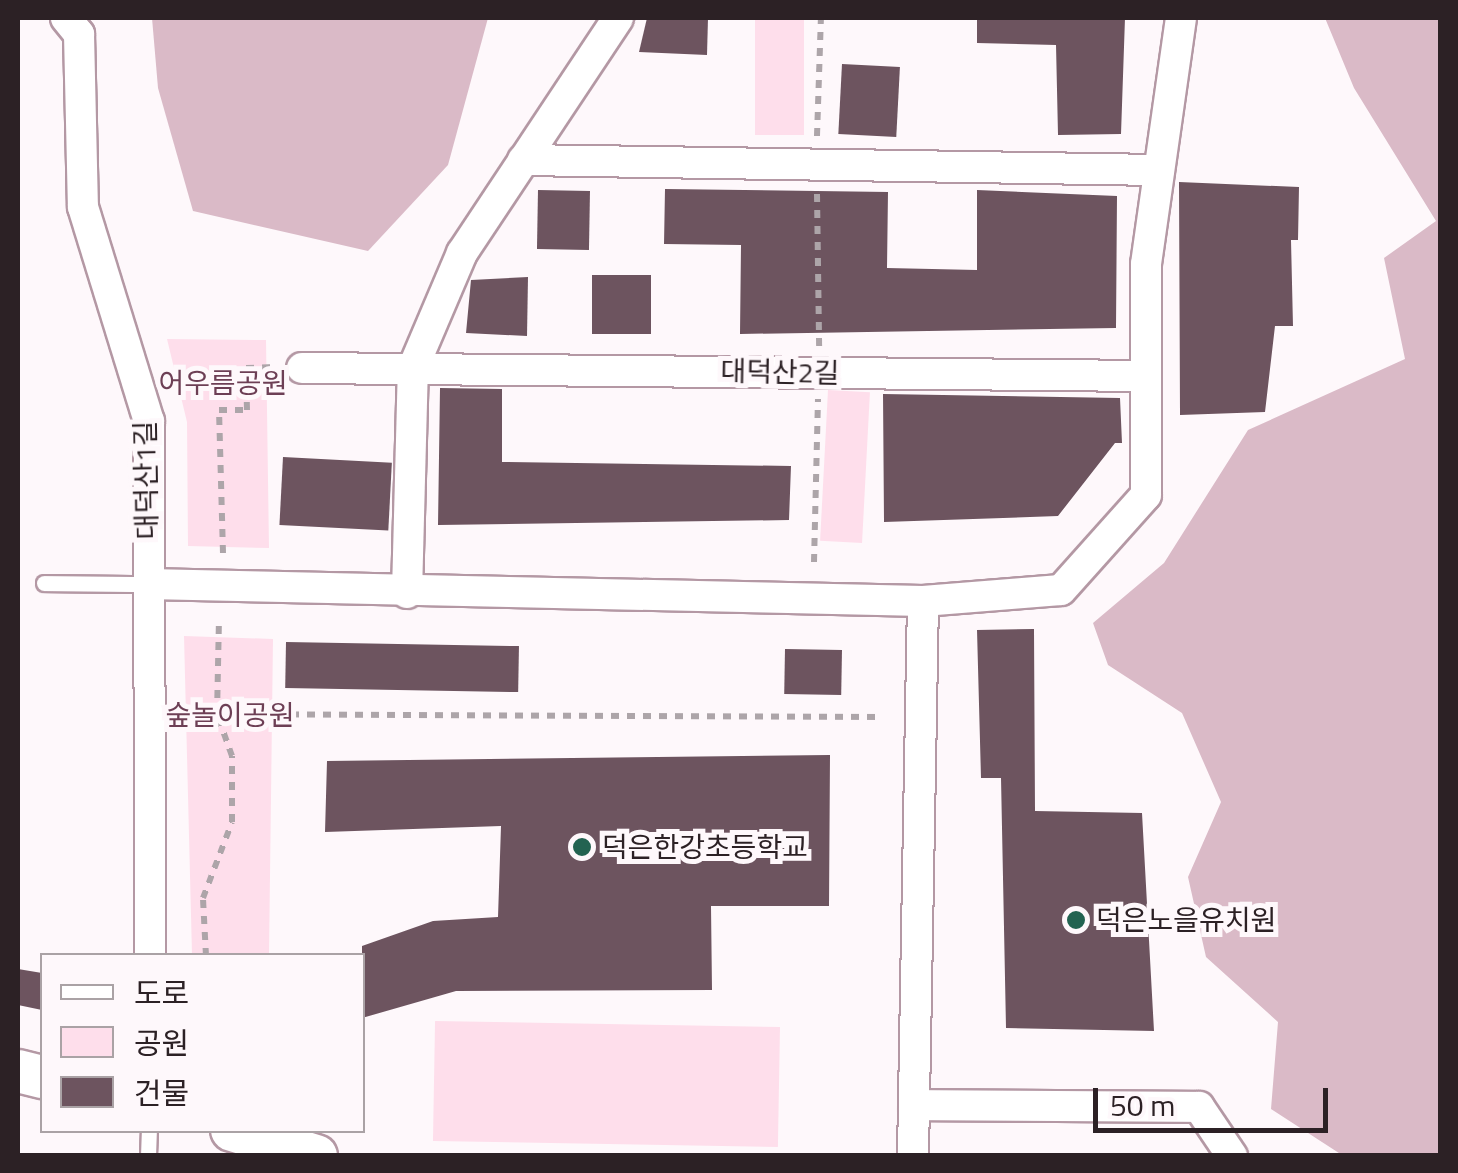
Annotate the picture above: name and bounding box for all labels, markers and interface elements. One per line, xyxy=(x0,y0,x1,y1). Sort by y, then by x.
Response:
street label: 대덕산2길 xyxy=(720,354,840,390)
park label: 어우름공원 xyxy=(159,366,287,400)
street label: 대덕산1길 xyxy=(128,420,164,540)
park label: 숲놀이공원 xyxy=(166,698,294,732)
place label: 덕은한강초등학교 xyxy=(602,830,808,864)
marker: 덕은한강초등학교 xyxy=(571,836,593,858)
place label: 덕은노을유치원 xyxy=(1096,903,1276,937)
marker: 덕은노을유치원 xyxy=(1065,909,1087,931)
legend xyxy=(40,953,365,1133)
text: 도로 xyxy=(134,970,189,1016)
text: 공원 xyxy=(134,1020,189,1066)
scale bar xyxy=(1098,1068,1333,1130)
text: 건물 xyxy=(134,1070,189,1116)
text: 50 m xyxy=(1110,1082,1175,1128)

